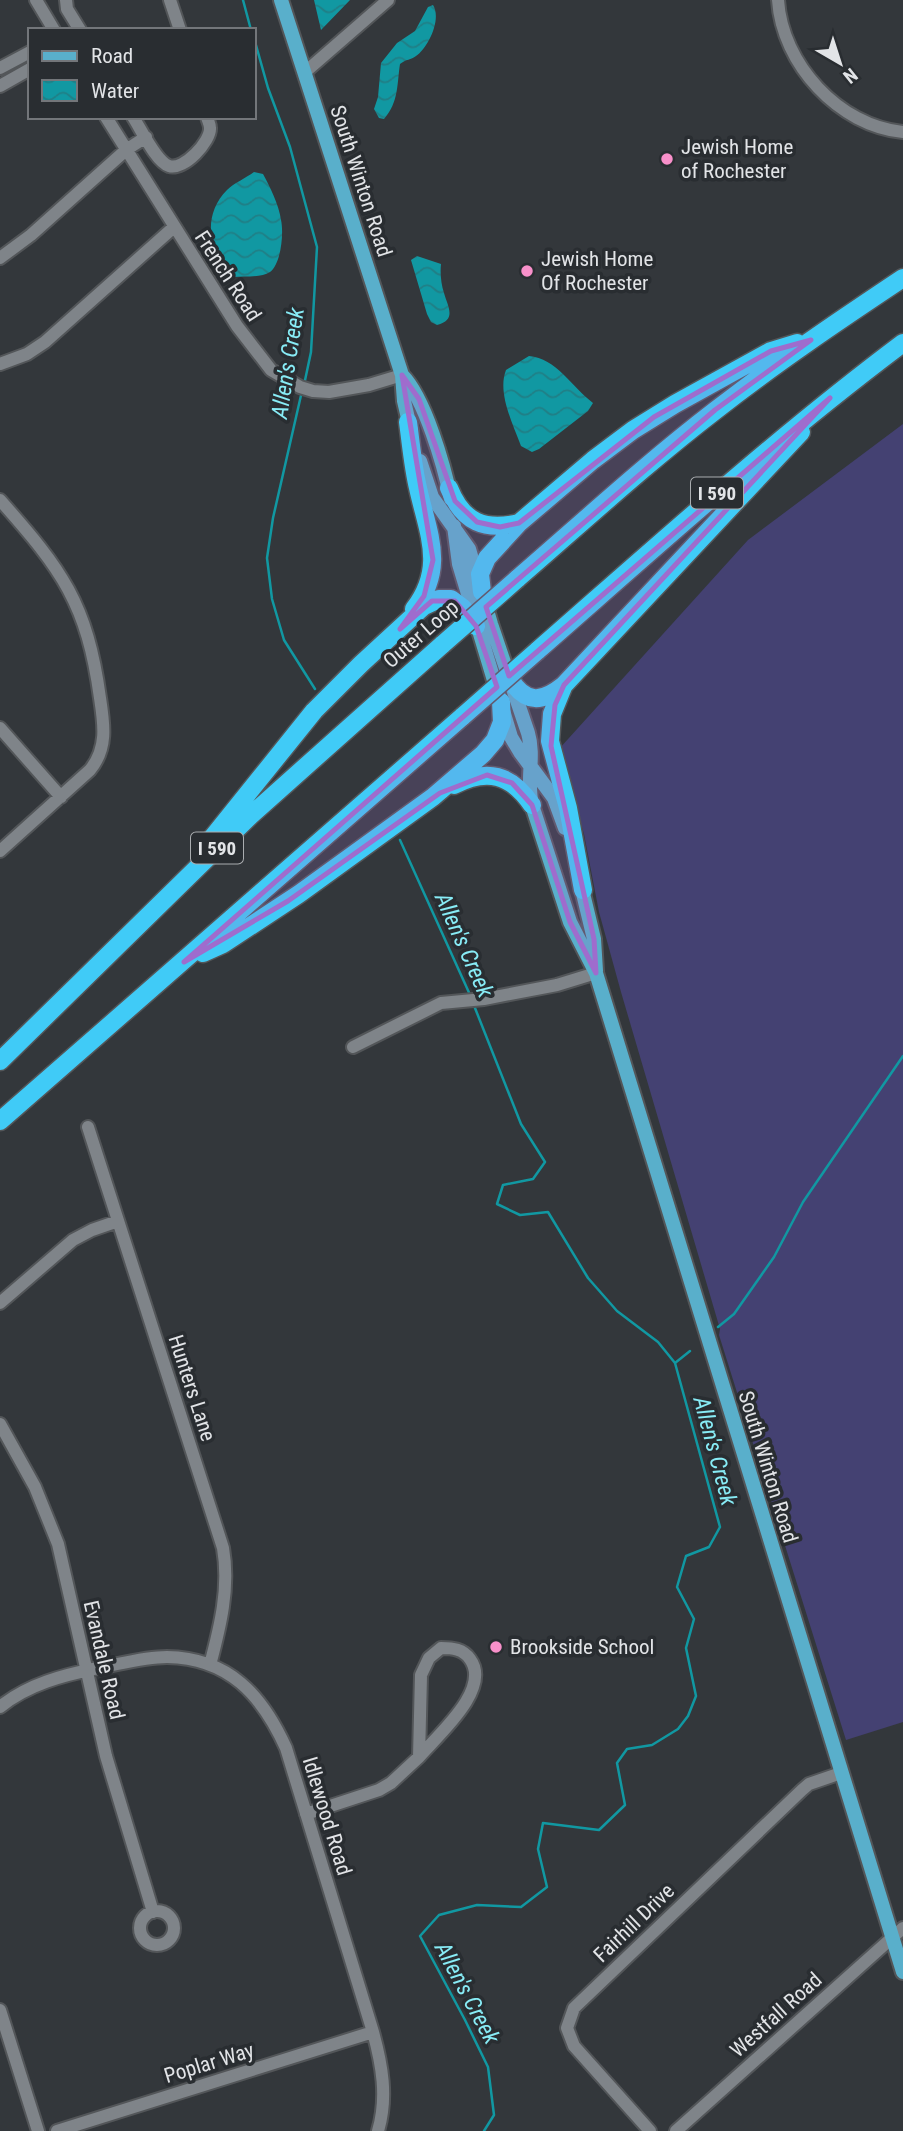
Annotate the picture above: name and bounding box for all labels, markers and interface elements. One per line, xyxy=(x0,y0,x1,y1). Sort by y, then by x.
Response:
legend xyxy=(28,28,256,119)
north arrow xyxy=(805,28,875,98)
text: Road xyxy=(91,44,133,68)
text: N xyxy=(839,63,862,88)
text: Water xyxy=(91,79,139,103)
street label: South Winton Road xyxy=(325,102,397,260)
place label: Jewish Home of Rochester xyxy=(681,135,793,183)
marker: Jewish Home of Rochester xyxy=(659,151,675,167)
street label: French Road xyxy=(190,226,266,326)
place label: Jewish Home Of Rochester xyxy=(541,247,653,295)
marker: Jewish Home Of Rochester xyxy=(519,263,535,279)
water label: Allen's Creek xyxy=(266,305,310,421)
road number: I 590 xyxy=(691,478,743,508)
street label: Outer Loop xyxy=(379,595,463,673)
road number: I 590 xyxy=(191,832,243,863)
water label: Allen's Creek xyxy=(429,888,499,1002)
street label: Hunters Lane xyxy=(164,1332,220,1444)
street label: South Winton Road xyxy=(734,1388,802,1546)
water label: Allen's Creek xyxy=(687,1393,743,1509)
street label: Evandale Road xyxy=(79,1598,129,1722)
place label: Brookside School xyxy=(510,1635,654,1659)
marker: Brookside School xyxy=(488,1639,504,1655)
street label: Idlewood Road xyxy=(298,1754,356,1878)
street label: Fairhill Drive xyxy=(589,1879,679,1967)
water label: Allen's Creek xyxy=(428,1936,506,2050)
street label: Westfall Road xyxy=(725,1968,827,2062)
street label: Poplar Way xyxy=(161,2038,257,2088)

